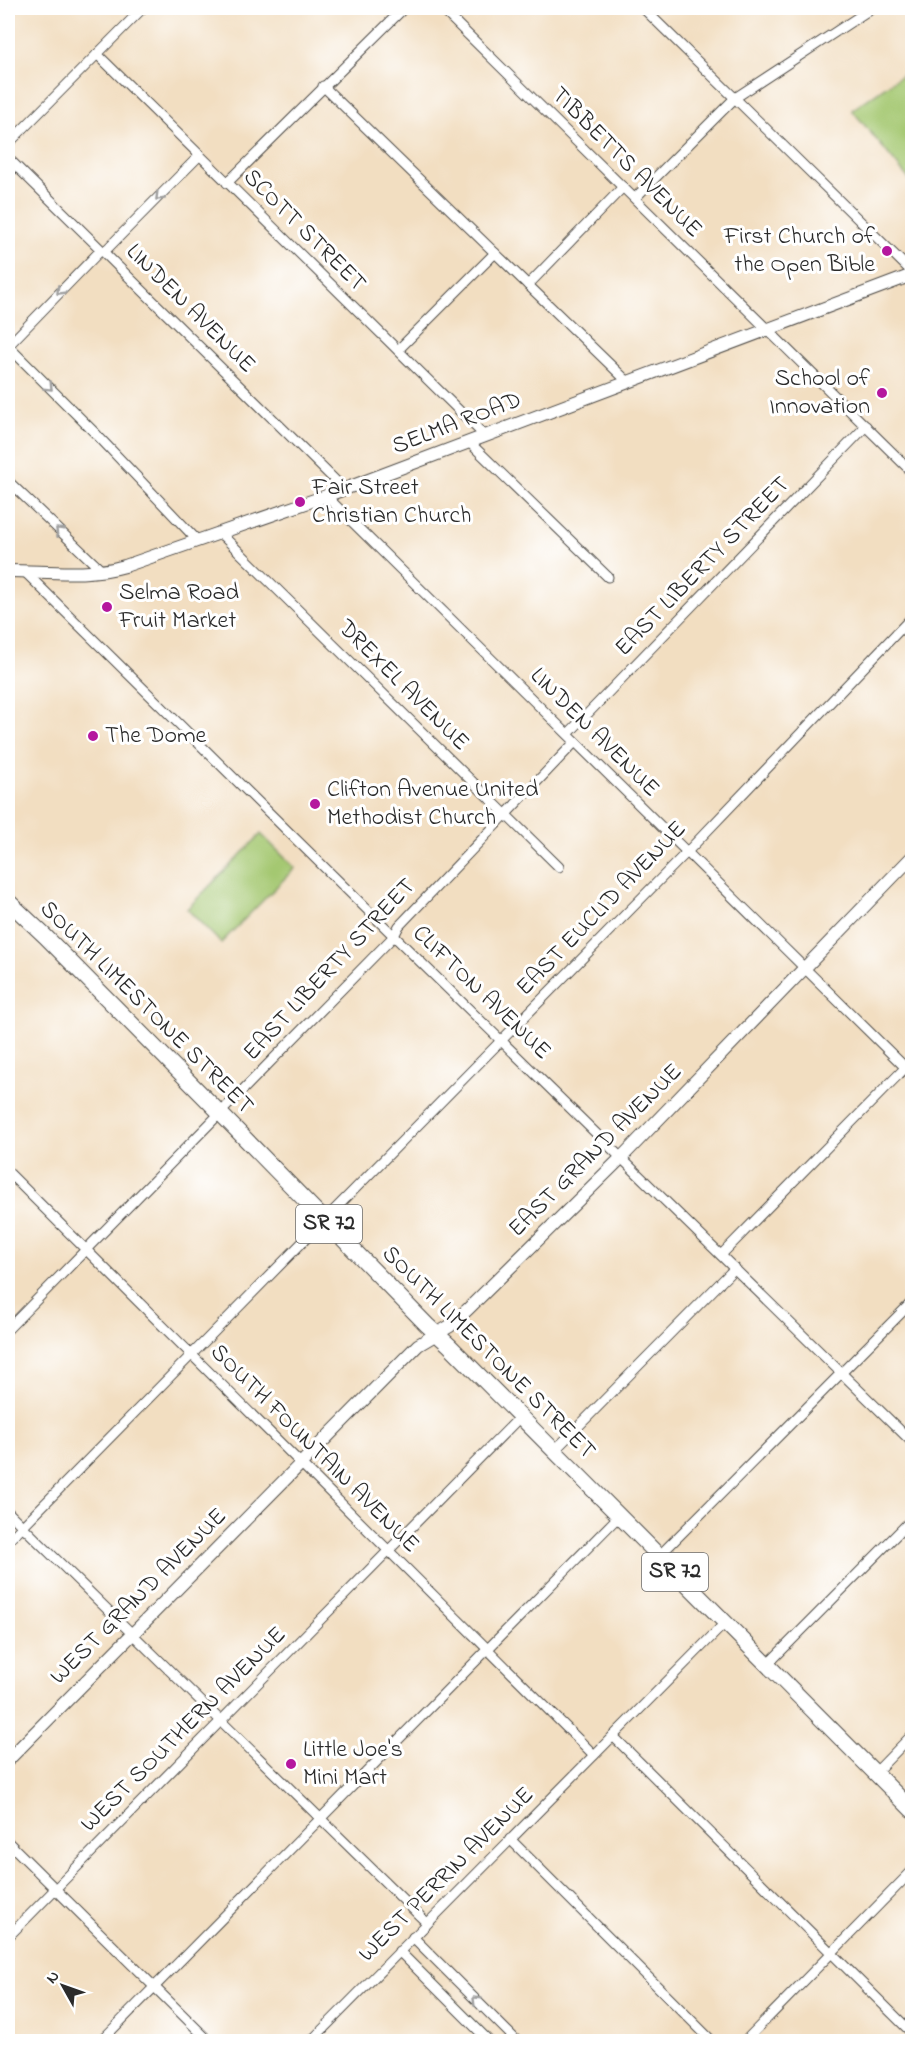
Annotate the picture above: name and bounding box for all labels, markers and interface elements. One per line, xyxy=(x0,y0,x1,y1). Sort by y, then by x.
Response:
street label: TIBBETTS AVENUE xyxy=(542,79,710,247)
street label: SCOTT STREET xyxy=(234,161,374,301)
one-way arrow xyxy=(155,189,166,200)
place label: First Church of the Open Bible xyxy=(723,220,876,283)
street label: LINDEN AVENUE xyxy=(117,236,263,382)
marker: First Church of the Open Bible xyxy=(880,244,894,258)
one-way arrow xyxy=(57,284,68,295)
place label: School of Innovation xyxy=(769,362,871,425)
one-way arrow xyxy=(42,380,53,391)
street label: SELMA ROAD xyxy=(387,383,527,465)
marker: School of Innovation xyxy=(875,386,889,400)
street label: EAST LIBERTY STREET xyxy=(607,469,799,665)
place label: Fair Street Christian Church xyxy=(311,471,471,534)
marker: Fair Street Christian Church xyxy=(293,495,307,509)
one-way arrow xyxy=(56,527,66,538)
place label: Selma Road Fruit Market xyxy=(118,576,239,639)
marker: Selma Road Fruit Market xyxy=(100,600,114,614)
street label: DREXEL AVENUE xyxy=(328,611,477,760)
street label: LINDEN AVENUE xyxy=(521,660,667,806)
place label: The Dome xyxy=(105,719,207,754)
marker: The Dome xyxy=(86,729,100,743)
place label: Clifton Avenue United Methodist Church xyxy=(327,773,539,836)
marker: Clifton Avenue United Methodist Church xyxy=(308,797,322,811)
street label: EAST EUCLID AVENUE xyxy=(509,813,695,1005)
street label: EAST LIBERTY STREET xyxy=(236,870,424,1069)
street label: SOUTH LIMESTONE STREET xyxy=(31,893,261,1123)
street label: CLIFTON AVENUE xyxy=(404,917,558,1069)
street label: EAST GRAND AVENUE xyxy=(501,1056,691,1246)
road number: SR 72 xyxy=(296,1205,362,1243)
street label: SOUTH LIMESTONE STREET xyxy=(373,1238,603,1468)
street label: SOUTH FOUNTAIN AVENUE xyxy=(201,1336,427,1562)
street label: WEST GRAND AVENUE xyxy=(43,1501,235,1693)
road number: SR 72 xyxy=(642,1553,708,1591)
street label: WEST SOUTHERN AVENUE xyxy=(73,1619,295,1841)
place label: Little Joe's Mini Mart xyxy=(303,1733,403,1796)
marker: Little Joe's Mini Mart xyxy=(284,1757,298,1771)
street label: WEST PERRIN AVENUE xyxy=(351,1779,543,1971)
north arrow xyxy=(33,1956,93,2016)
text: N xyxy=(40,1966,66,1989)
one-way arrow xyxy=(473,1997,484,2008)

